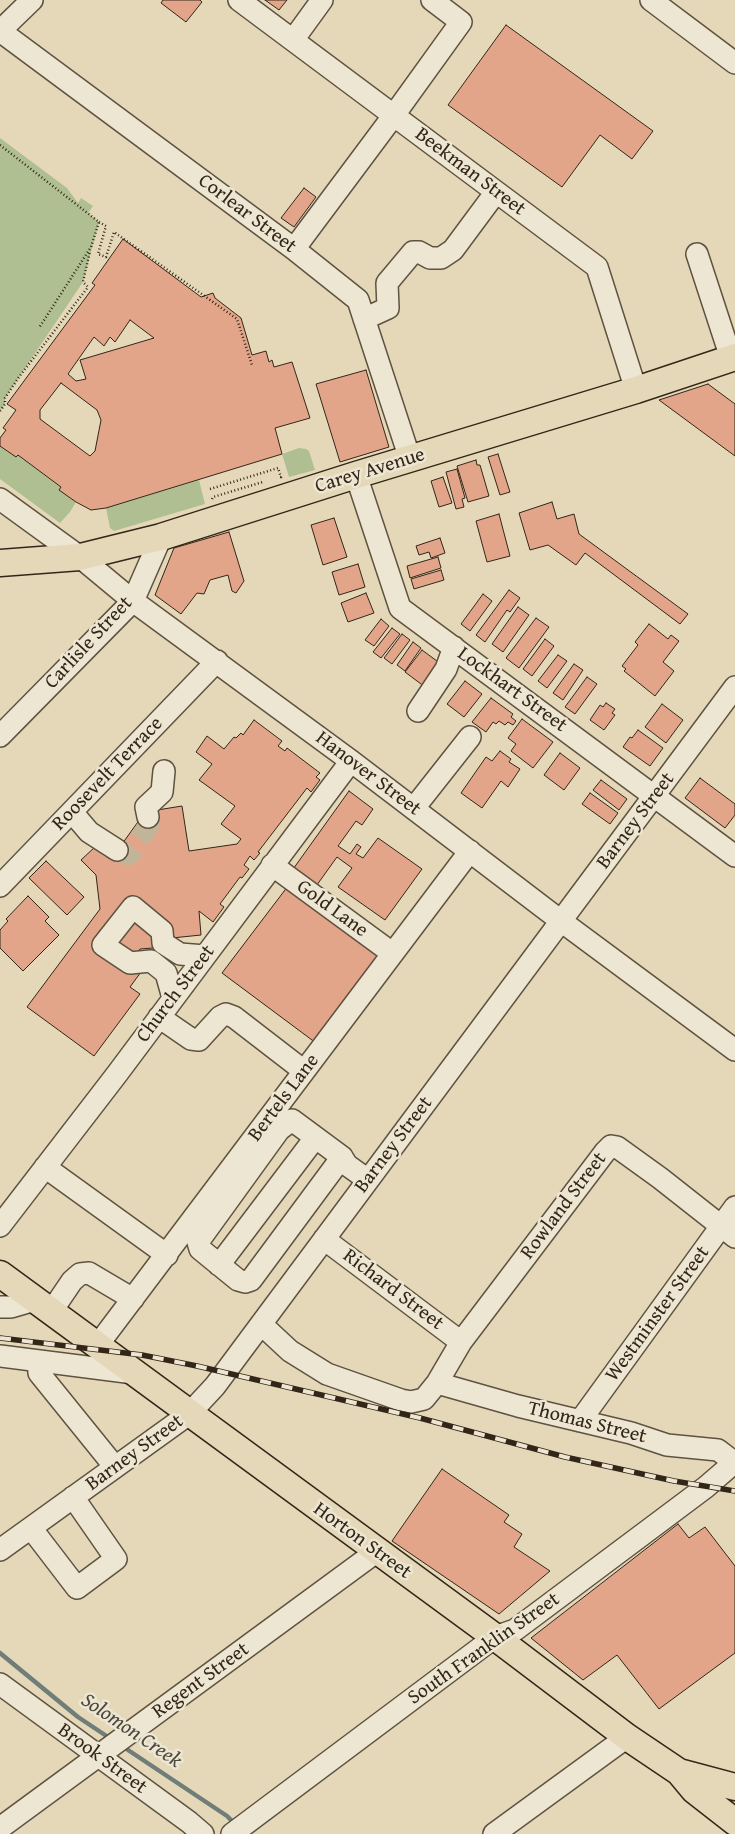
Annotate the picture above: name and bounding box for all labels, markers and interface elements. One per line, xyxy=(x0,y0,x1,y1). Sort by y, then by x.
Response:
street label: Beekman Street xyxy=(410,123,530,221)
street label: Corlear Street xyxy=(193,169,301,259)
street label: Carey Avenue xyxy=(312,443,428,499)
street label: Carlisle Street xyxy=(40,592,138,694)
street label: Lockhart Street xyxy=(452,642,572,738)
street label: Roosevelt Terrace xyxy=(48,712,168,836)
street label: Hanover Street xyxy=(311,727,425,821)
street label: Barney Street xyxy=(592,768,680,874)
street label: Gold Lane xyxy=(292,875,372,943)
street label: Church Street xyxy=(132,941,220,1047)
street label: Bertels Lane xyxy=(243,1050,325,1146)
street label: Barney Street xyxy=(350,1092,438,1198)
street label: Rowland Street xyxy=(516,1148,612,1264)
street label: Westminster Street xyxy=(601,1242,715,1386)
street label: Richard Street xyxy=(338,1244,448,1336)
street label: Thomas Street xyxy=(525,1397,649,1449)
street label: Barney Street xyxy=(82,1410,188,1496)
street label: Horton Street xyxy=(308,1497,416,1585)
street label: South Franklin Street xyxy=(404,1588,564,1710)
street label: Regent Street xyxy=(148,1638,254,1724)
water label: Solomon Creek xyxy=(76,1688,186,1774)
street label: Brook Street xyxy=(53,1718,151,1800)

